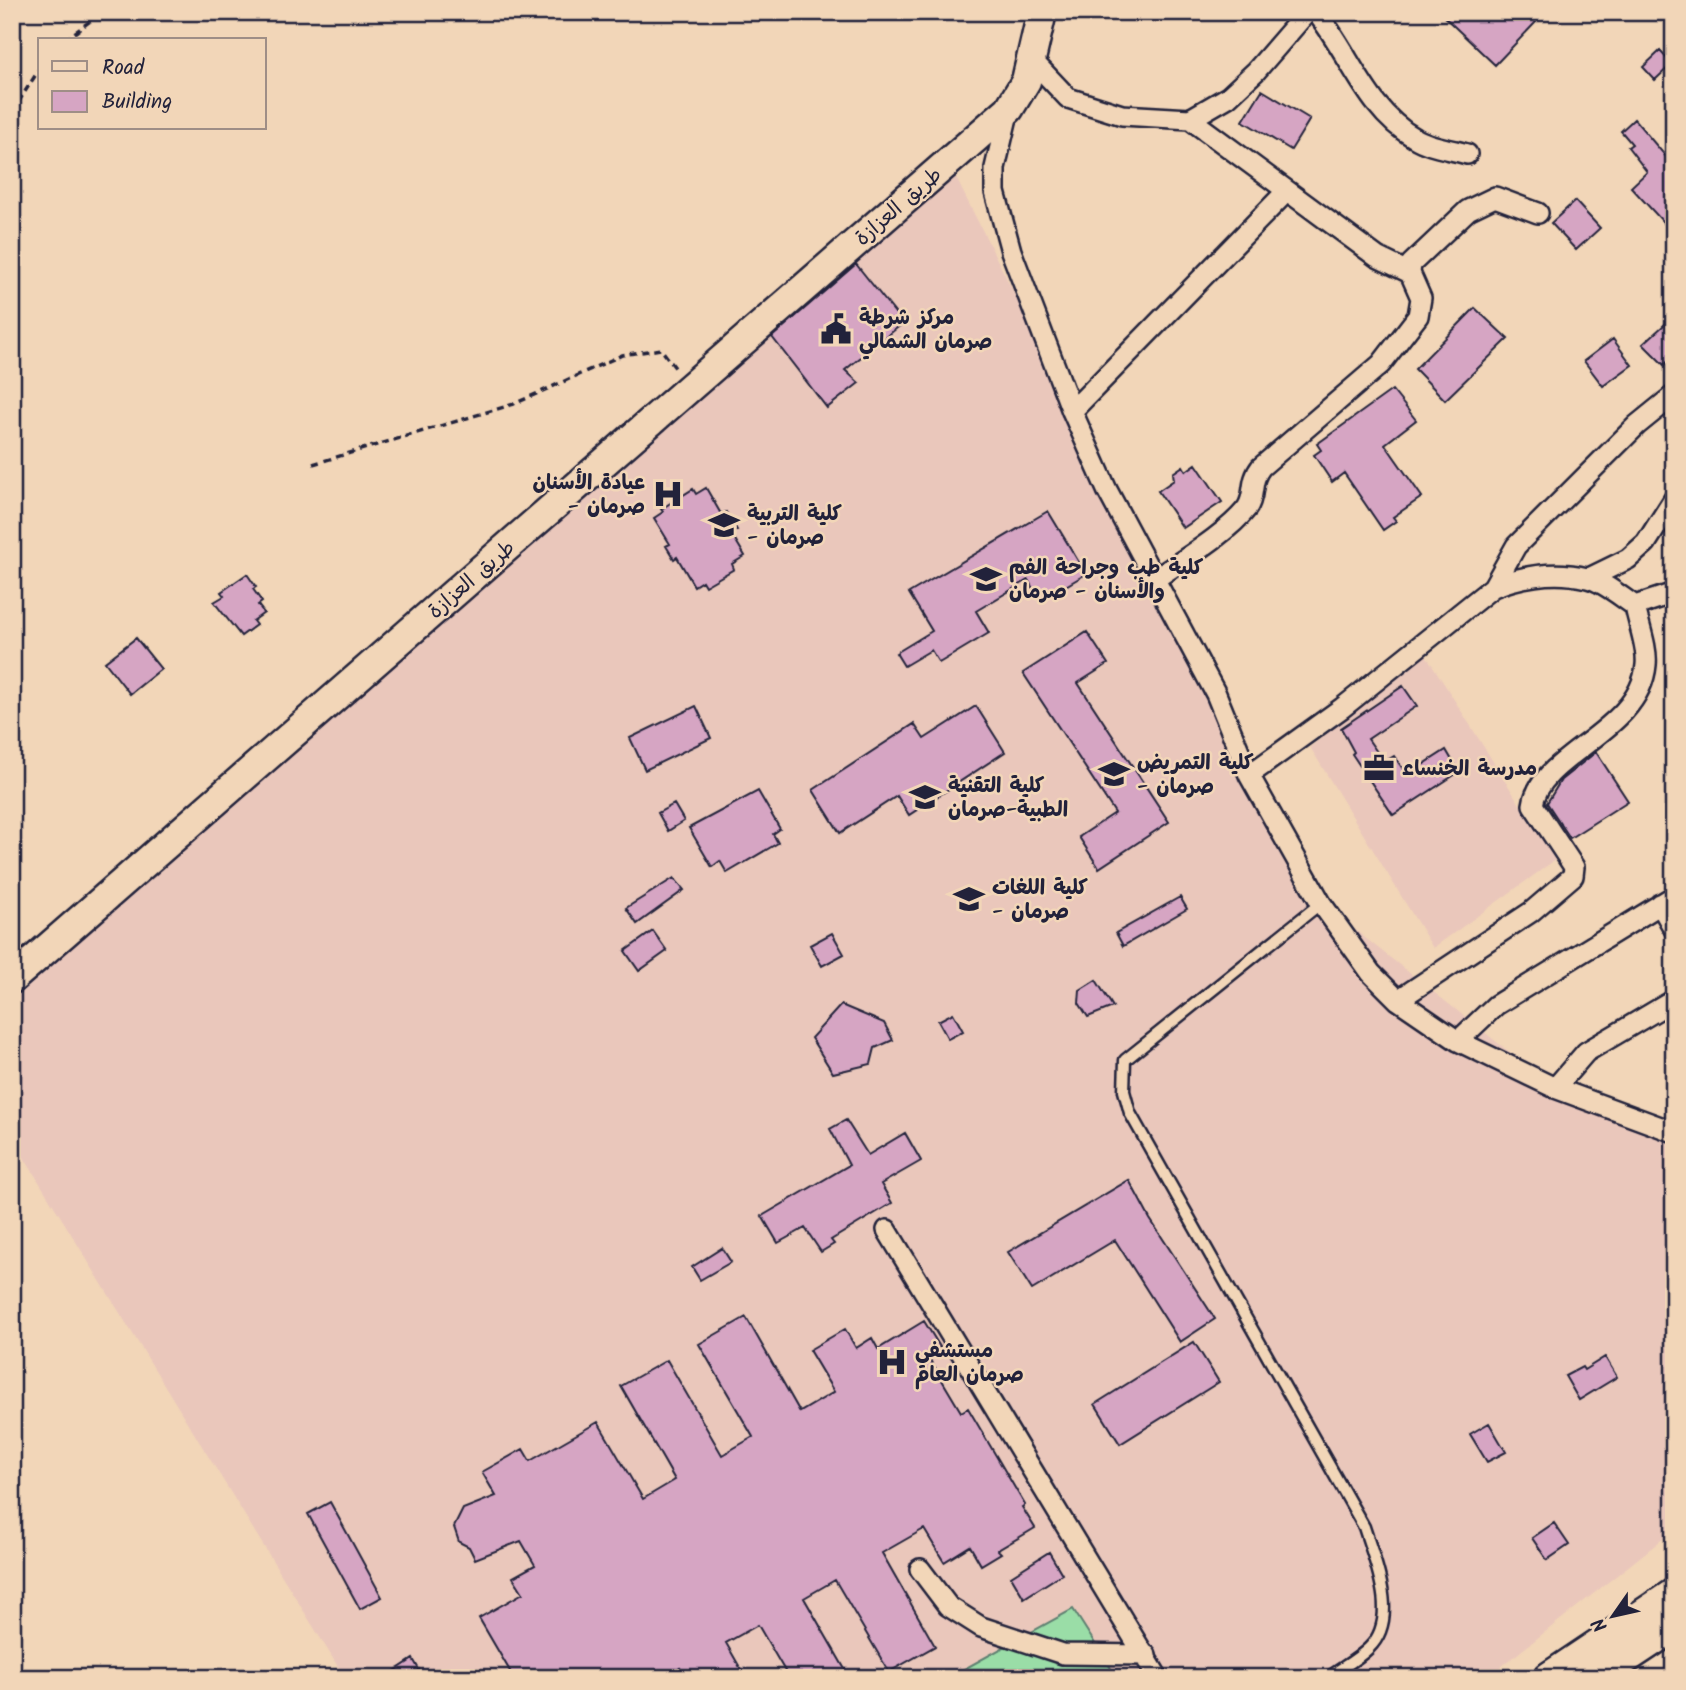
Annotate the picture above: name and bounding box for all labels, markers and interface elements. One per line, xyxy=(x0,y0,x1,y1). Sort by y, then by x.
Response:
legend xyxy=(38,38,266,130)
text: Road xyxy=(102,52,145,85)
text: Building xyxy=(102,86,172,119)
street label: طريق العزازة xyxy=(848,160,950,255)
place label: مركز شرطة صرمان الشمالي xyxy=(859,302,992,360)
public building icon: مركز شرطة صرمان الشمالي xyxy=(819,312,853,346)
place label: عيادة الأسنان - صرمان xyxy=(532,467,645,524)
hospital icon: عيادة الأسنان - صرمان xyxy=(651,477,685,511)
place label: كلية التربية - صرمان xyxy=(747,498,843,555)
school or university icon: كلية التربية - صرمان xyxy=(707,508,741,542)
street label: طريق العزازة xyxy=(421,533,523,628)
place label: كلية طب وجراحة الفم والأسنان - صرمان xyxy=(1009,552,1204,609)
school or university icon: كلية طب وجراحة الفم والأسنان - صرمان xyxy=(969,562,1003,596)
place label: كلية التمريض - صرمان xyxy=(1137,747,1254,804)
office icon: مدرسة الخنساء xyxy=(1362,751,1396,785)
place label: مدرسة الخنساء xyxy=(1402,753,1537,786)
school or university icon: كلية التمريض - صرمان xyxy=(1097,757,1131,791)
place label: كلية التقنية الطبية-صرمان xyxy=(948,770,1068,827)
school or university icon: كلية التقنية الطبية-صرمان xyxy=(908,780,942,814)
place label: كلية اللغات - صرمان xyxy=(992,872,1089,929)
school or university icon: كلية اللغات - صرمان xyxy=(952,882,986,916)
place label: مستشفي صرمان العام xyxy=(915,1335,1024,1392)
hospital icon: مستشفي صرمان العام xyxy=(875,1345,909,1379)
north arrow xyxy=(1578,1582,1648,1652)
text: N xyxy=(1585,1611,1616,1638)

